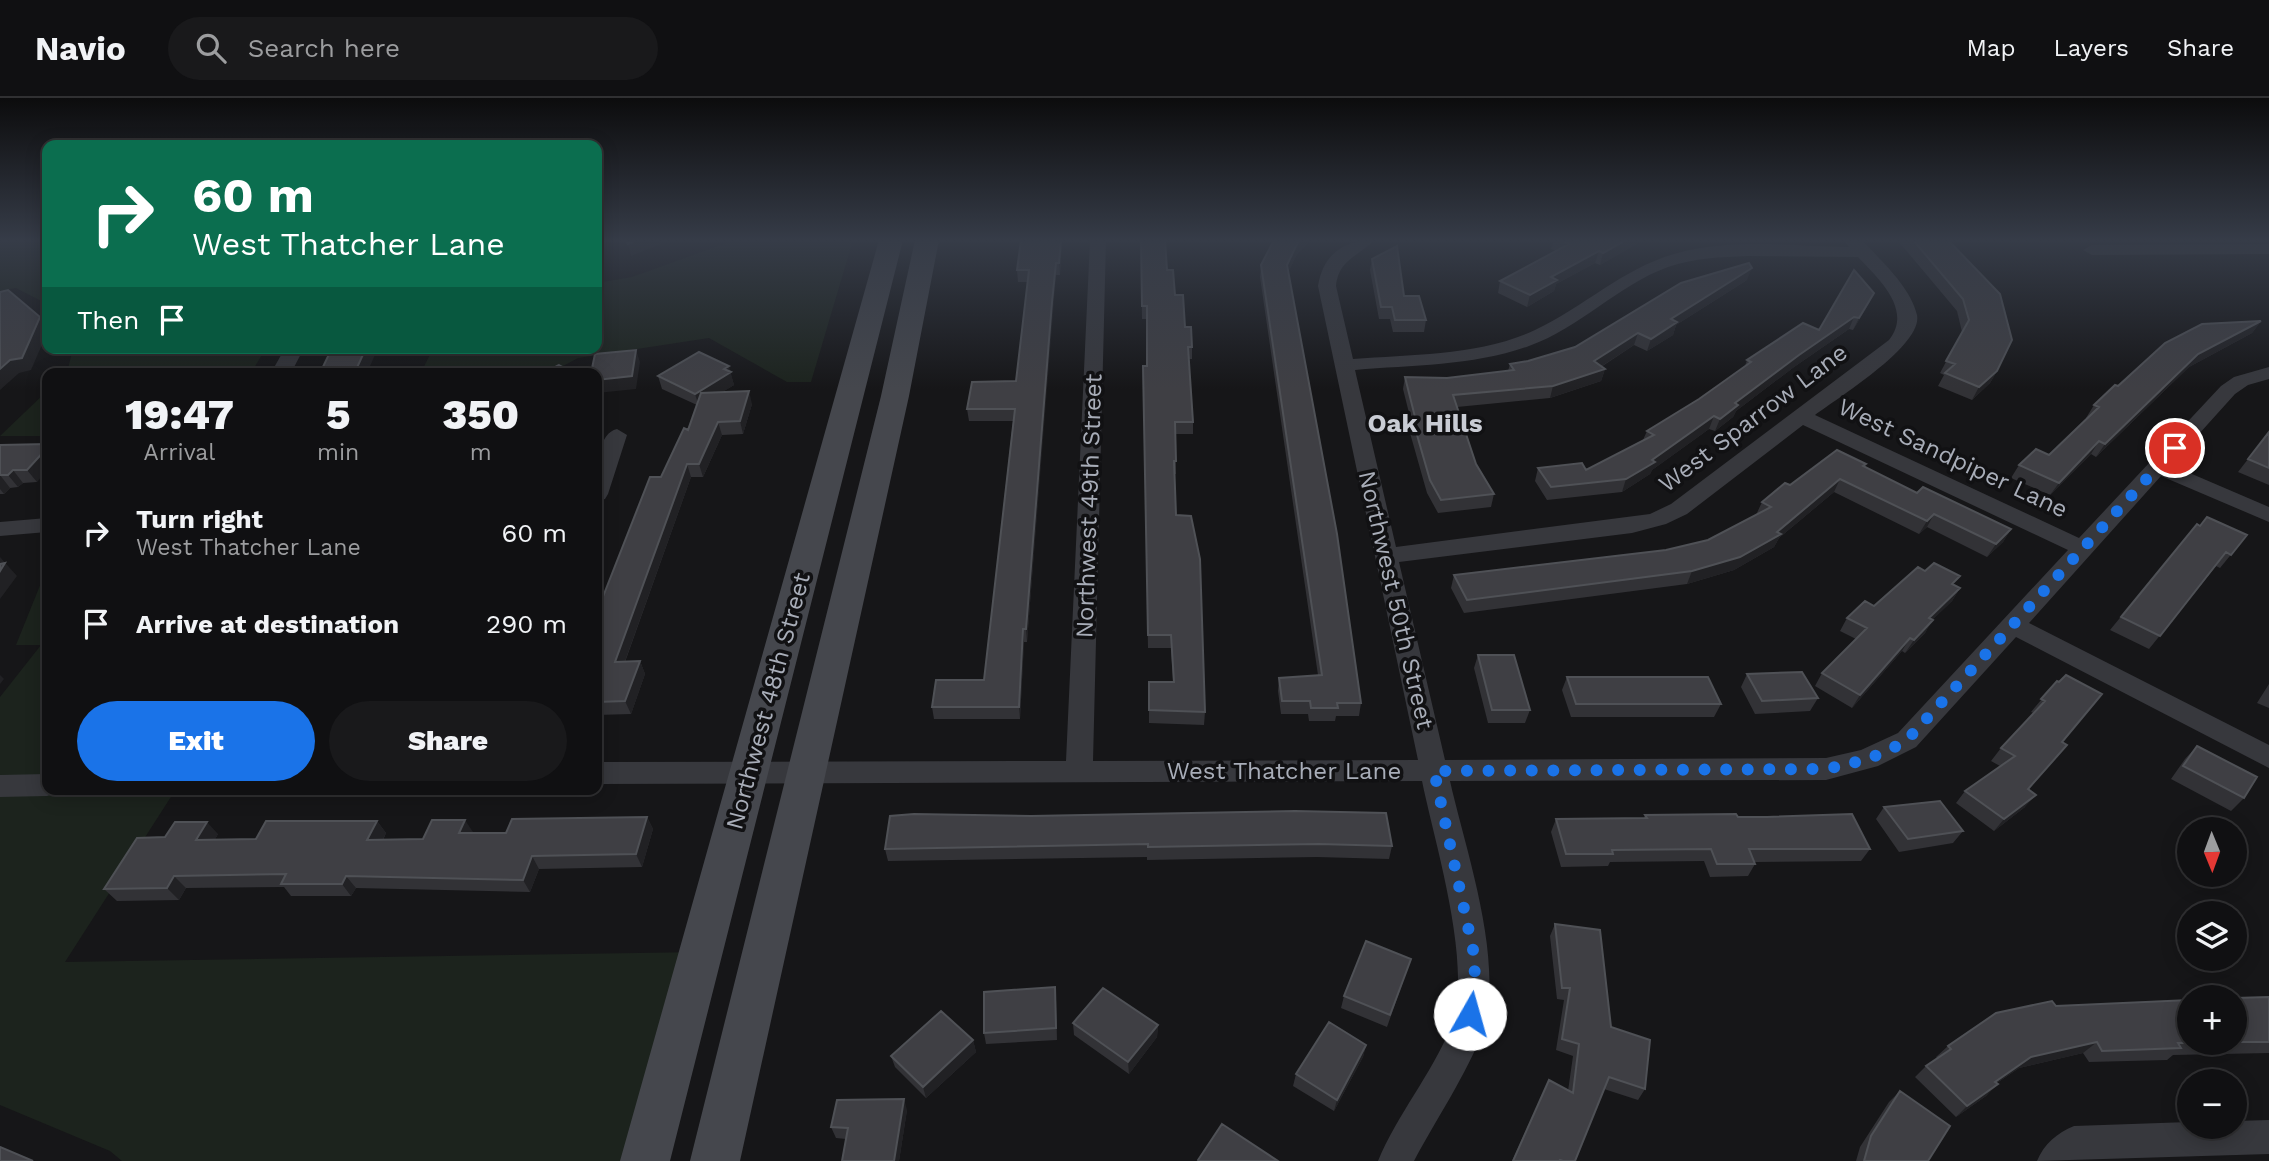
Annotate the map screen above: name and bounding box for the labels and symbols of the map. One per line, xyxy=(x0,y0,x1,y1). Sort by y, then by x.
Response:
street label: West Sparrow Lane xyxy=(1653,338,1853,498)
street label: Northwest 49th Street xyxy=(1070,373,1108,639)
street label: West Sandpiper Lane xyxy=(1834,392,2072,524)
district label: Oak Hills xyxy=(1367,408,1483,438)
pin xyxy=(2145,418,2205,478)
street label: Northwest 50th Street xyxy=(1353,468,1439,732)
street label: Northwest 48th Street xyxy=(720,569,816,833)
street label: West Thatcher Lane xyxy=(1167,757,1401,785)
north arrow xyxy=(2177,817,2247,887)
position arrow xyxy=(1433,977,1507,1051)

